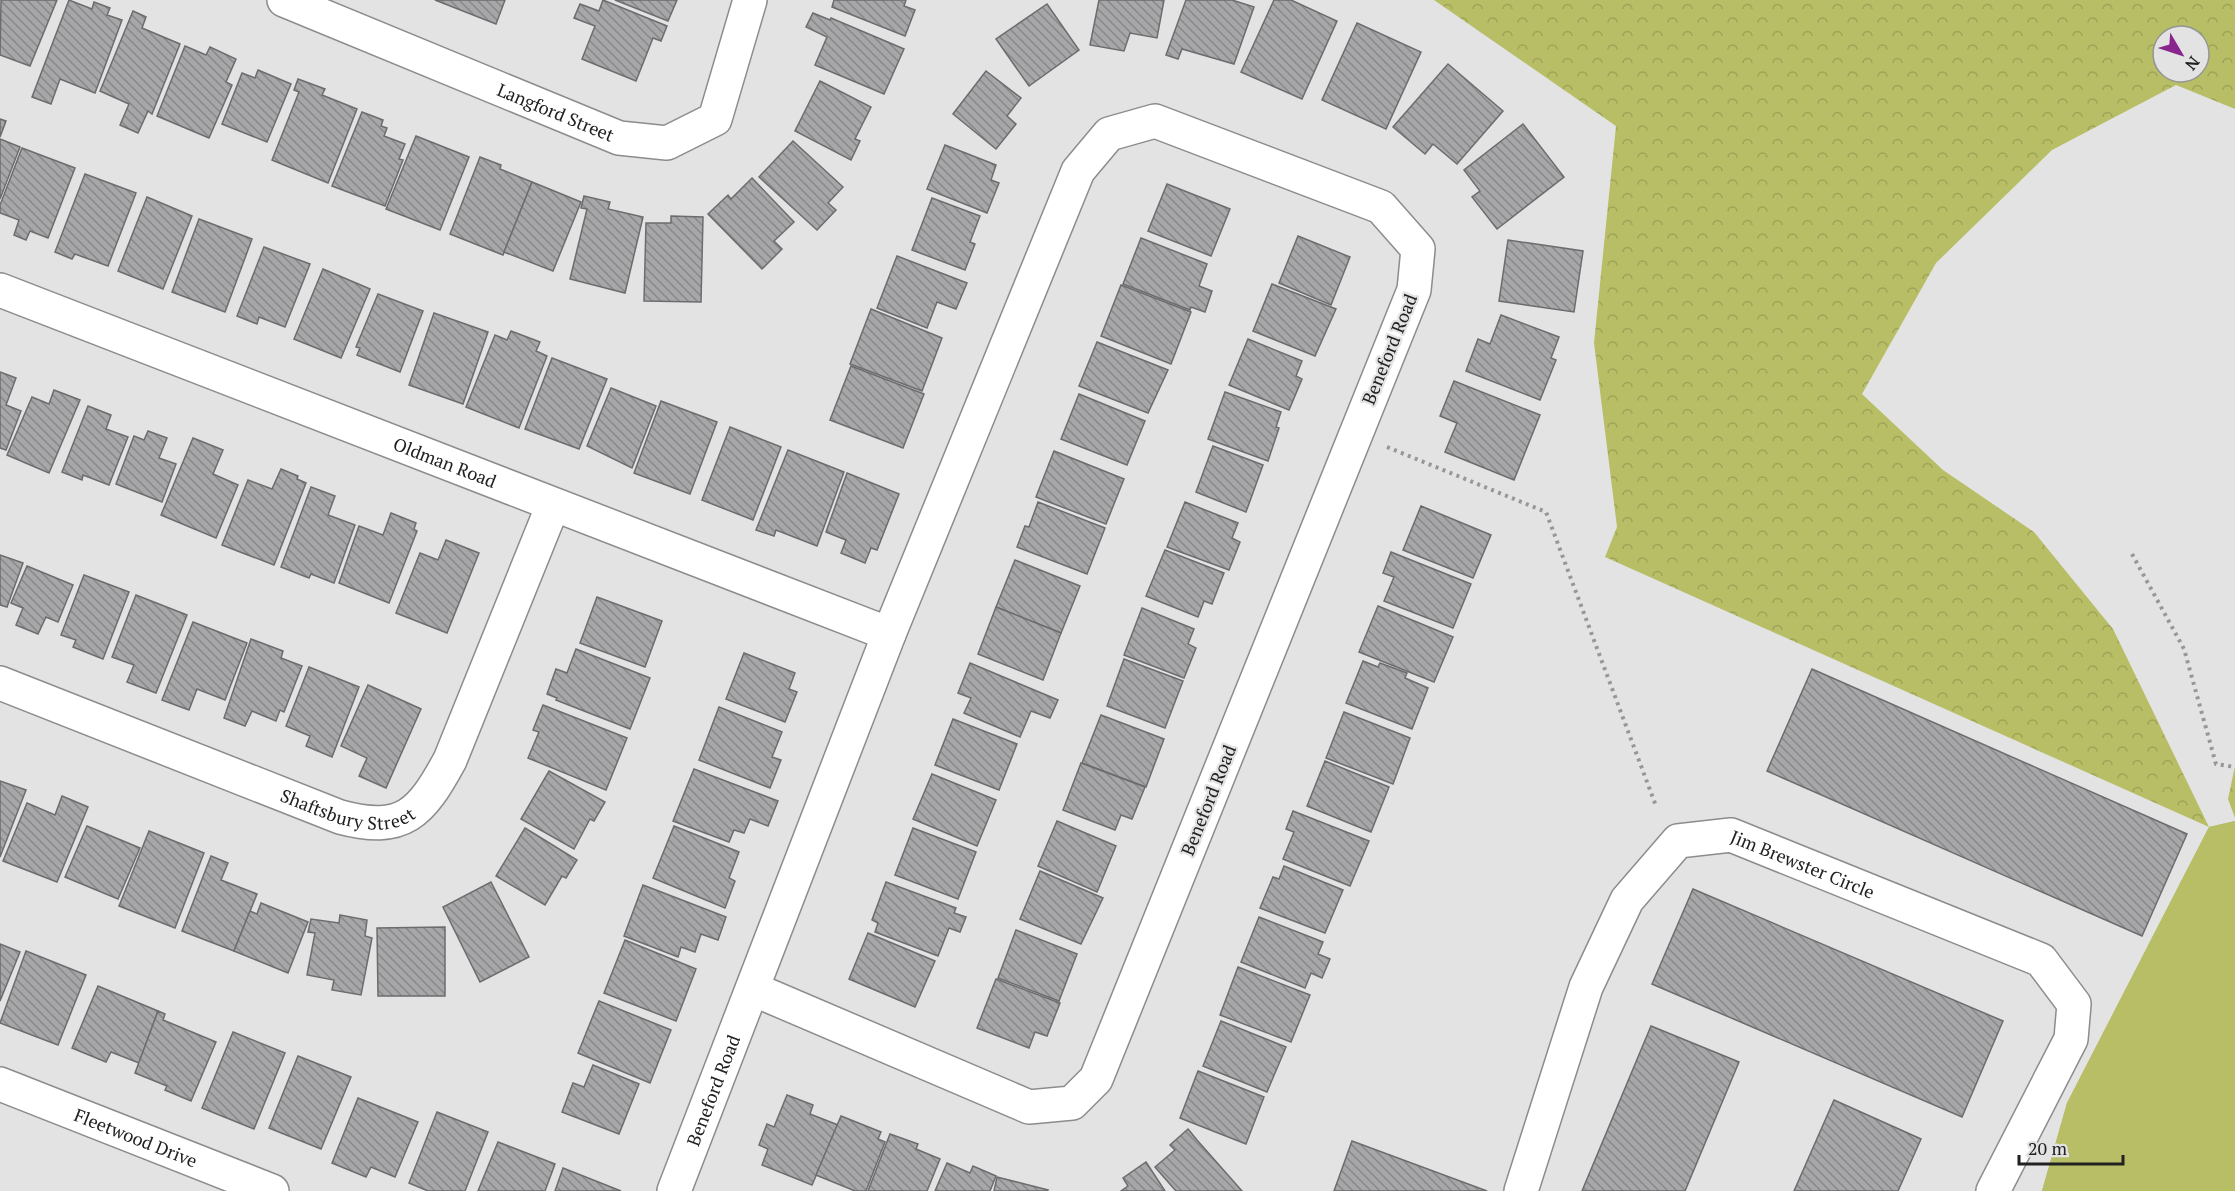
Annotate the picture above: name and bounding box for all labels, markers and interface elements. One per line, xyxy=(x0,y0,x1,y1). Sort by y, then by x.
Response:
north arrow xyxy=(2151,24,2211,84)
text: N xyxy=(2180,52,2205,75)
street label: Langford Street xyxy=(494,77,618,147)
street label: Beneford Road xyxy=(1356,290,1422,408)
street label: Oldman Road xyxy=(390,431,500,493)
street label: Beneford Road xyxy=(1175,741,1241,859)
street label: Shaftsbury Street xyxy=(277,783,420,835)
street label: Jim Brewster Circle xyxy=(1727,824,1878,904)
street label: Beneford Road xyxy=(681,1031,745,1149)
street label: Fleetwood Drive xyxy=(71,1102,201,1172)
scale bar xyxy=(2019,1128,2122,1166)
text: 20 m xyxy=(2028,1136,2068,1160)

